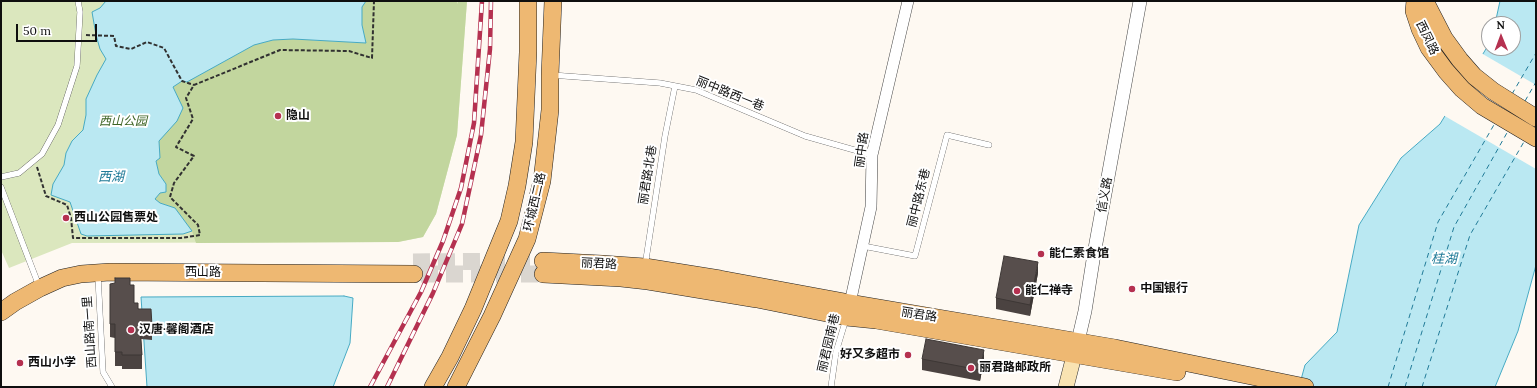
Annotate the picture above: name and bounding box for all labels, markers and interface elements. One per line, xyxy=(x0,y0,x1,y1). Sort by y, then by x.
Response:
scale bar xyxy=(18,16,99,42)
north arrow xyxy=(1481,16,1521,56)
text: N xyxy=(1496,18,1505,32)
street label: 西凤路 xyxy=(1413,19,1441,57)
text: 50 m xyxy=(23,23,51,38)
street label: 丽中路西一巷 xyxy=(694,74,766,114)
place label: 隐山 xyxy=(286,109,310,123)
marker: 隐山 xyxy=(273,111,283,121)
park label: 西山公园 xyxy=(99,115,147,129)
street label: 丽中路 xyxy=(852,131,872,169)
street label: 丽君路北巷 xyxy=(636,144,660,206)
street label: 丽中路东巷 xyxy=(905,167,933,229)
water label: 西湖 xyxy=(98,169,124,185)
street label: 环城西二路 xyxy=(521,171,549,233)
street label: 信义路 xyxy=(1095,176,1115,214)
place label: 西山公园售票处 xyxy=(74,211,158,225)
marker: 西山公园售票处 xyxy=(61,213,71,223)
place label: 能仁素食馆 xyxy=(1049,247,1109,261)
marker: 能仁素食馆 xyxy=(1036,249,1046,259)
water label: 桂湖 xyxy=(1431,251,1457,267)
street label: 丽君路 xyxy=(581,256,617,272)
street label: 西山路 xyxy=(185,266,221,280)
place label: 中国银行 xyxy=(1140,282,1188,296)
place label: 能仁禅寺 xyxy=(1025,284,1073,298)
marker: 中国银行 xyxy=(1127,284,1137,294)
marker: 能仁禅寺 xyxy=(1012,286,1022,296)
street label: 西山路南一里 xyxy=(80,296,100,368)
street label: 丽君路 xyxy=(900,305,938,325)
street label: 丽君园南巷 xyxy=(815,312,843,374)
place label: 汉唐·馨阁酒店 xyxy=(139,323,214,337)
marker: 汉唐·馨阁酒店 xyxy=(126,325,136,335)
place label: 好又多超市 xyxy=(840,348,900,362)
marker: 好又多超市 xyxy=(903,350,913,360)
place label: 西山小学 xyxy=(28,356,76,370)
marker: 西山小学 xyxy=(15,358,25,368)
place label: 丽君路邮政所 xyxy=(979,361,1051,375)
marker: 丽君路邮政所 xyxy=(966,363,976,373)

